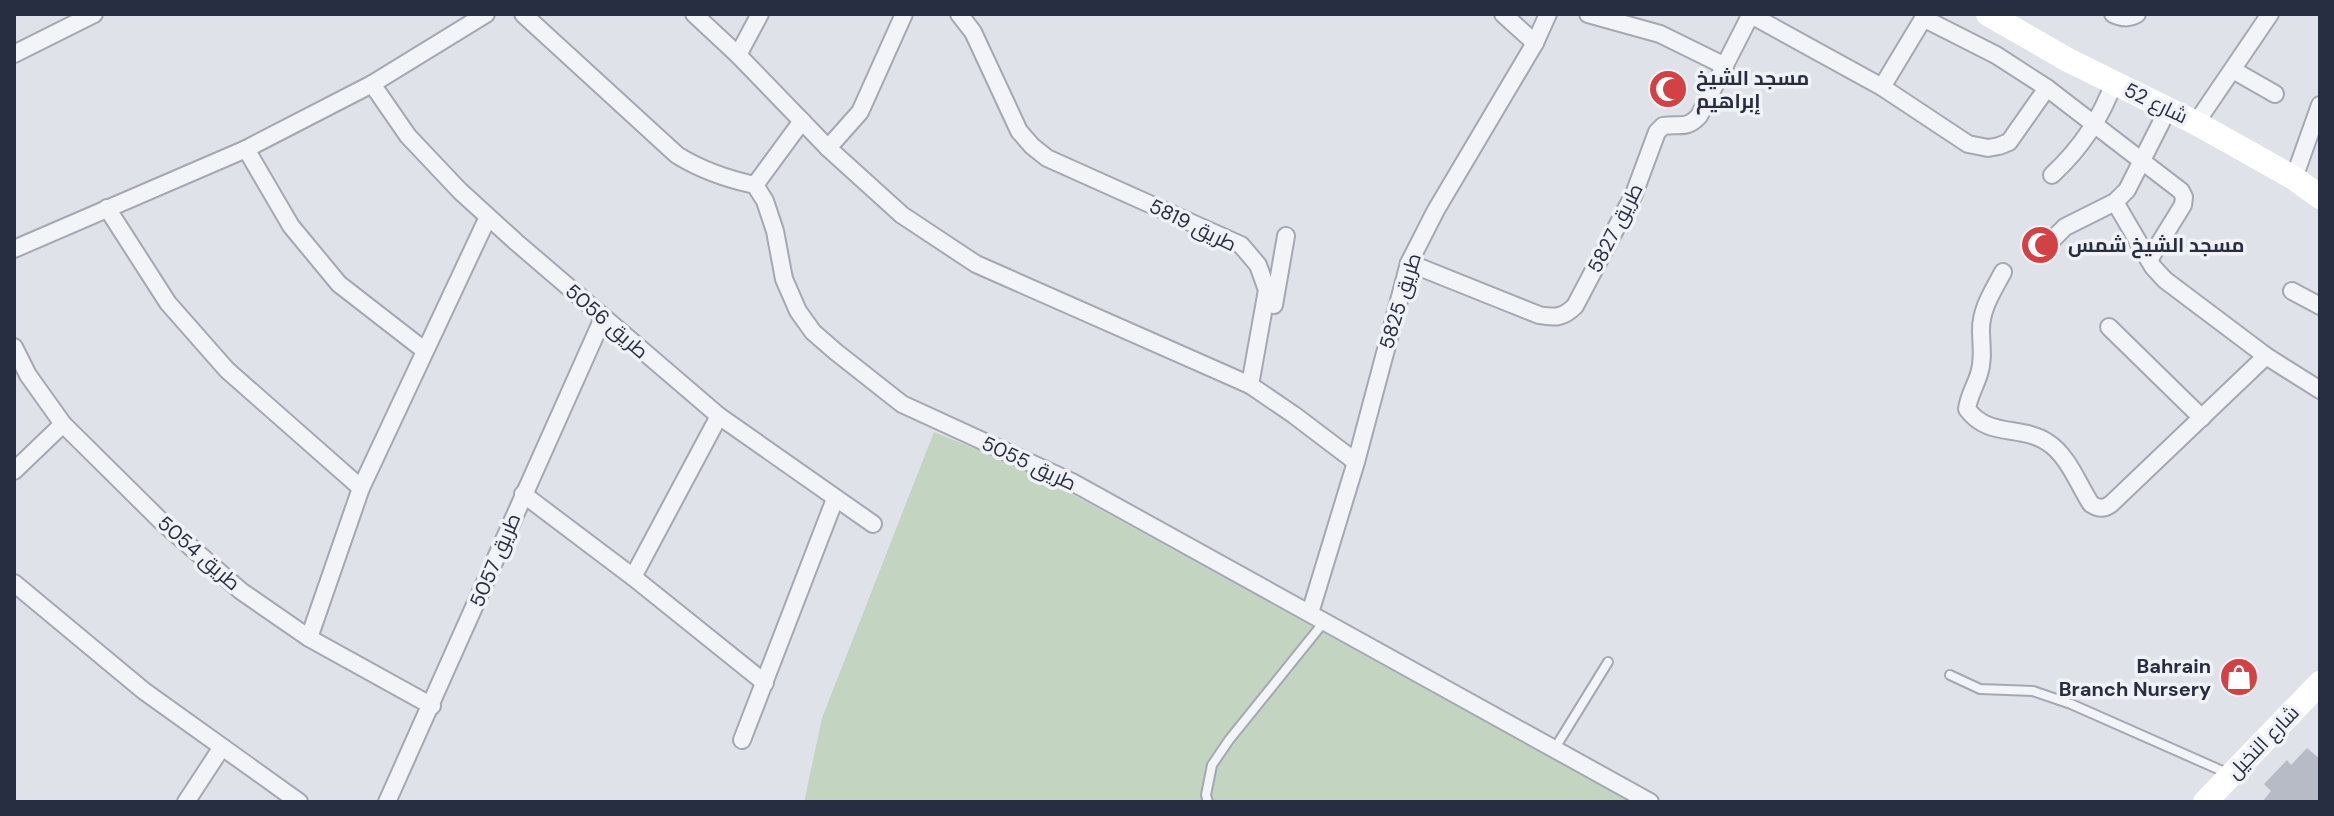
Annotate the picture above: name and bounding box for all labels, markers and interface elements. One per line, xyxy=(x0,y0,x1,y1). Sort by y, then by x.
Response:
place label: مسجد الشيخ إبراهيم xyxy=(1696,65,1809,115)
mosque icon: مسجد الشيخ إبراهيم xyxy=(1647,68,1689,110)
street label: شارع 52 xyxy=(2120,77,2192,130)
street label: طريق 5827 xyxy=(1581,179,1649,277)
street label: طريق 5819 xyxy=(1145,193,1241,257)
mosque icon: مسجد الشيخ شمس xyxy=(2019,224,2061,266)
place label: مسجد الشيخ شمس xyxy=(2068,232,2245,259)
street label: طريق 5825 xyxy=(1373,250,1427,352)
street label: طريق 5056 xyxy=(560,278,654,364)
street label: طريق 5055 xyxy=(978,430,1080,496)
street label: طريق 5057 xyxy=(464,509,526,611)
street label: طريق 5054 xyxy=(152,510,246,596)
place label: Bahrain Branch Nursery xyxy=(2059,653,2211,702)
shop icon: Bahrain Branch Nursery xyxy=(2218,656,2260,698)
street label: شارع النخيل xyxy=(2221,700,2305,785)

